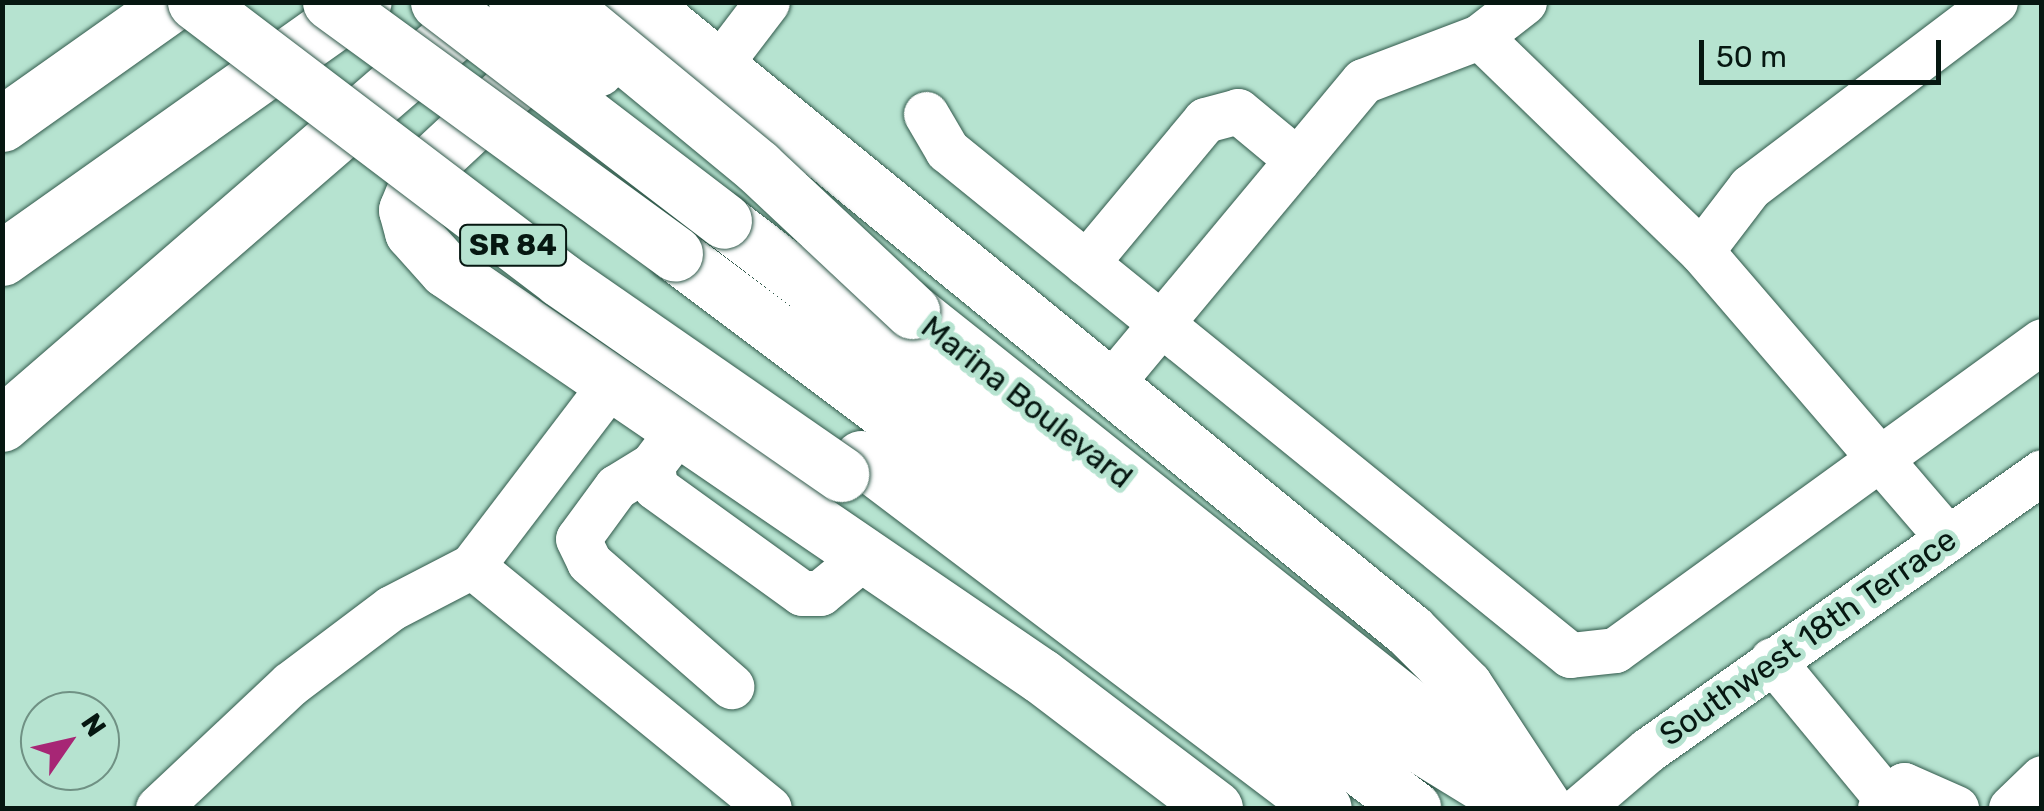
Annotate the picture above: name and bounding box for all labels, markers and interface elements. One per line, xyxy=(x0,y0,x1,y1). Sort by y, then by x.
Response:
scale bar xyxy=(1704,20,1946,82)
text: 50 m xyxy=(1716,39,1787,75)
road number: SR 84 xyxy=(458,220,568,270)
street label: Marina Boulevard xyxy=(914,308,1140,496)
street label: Southwest 18th Terrace xyxy=(1652,520,1964,754)
north arrow xyxy=(20,691,120,791)
text: N xyxy=(74,707,113,743)

